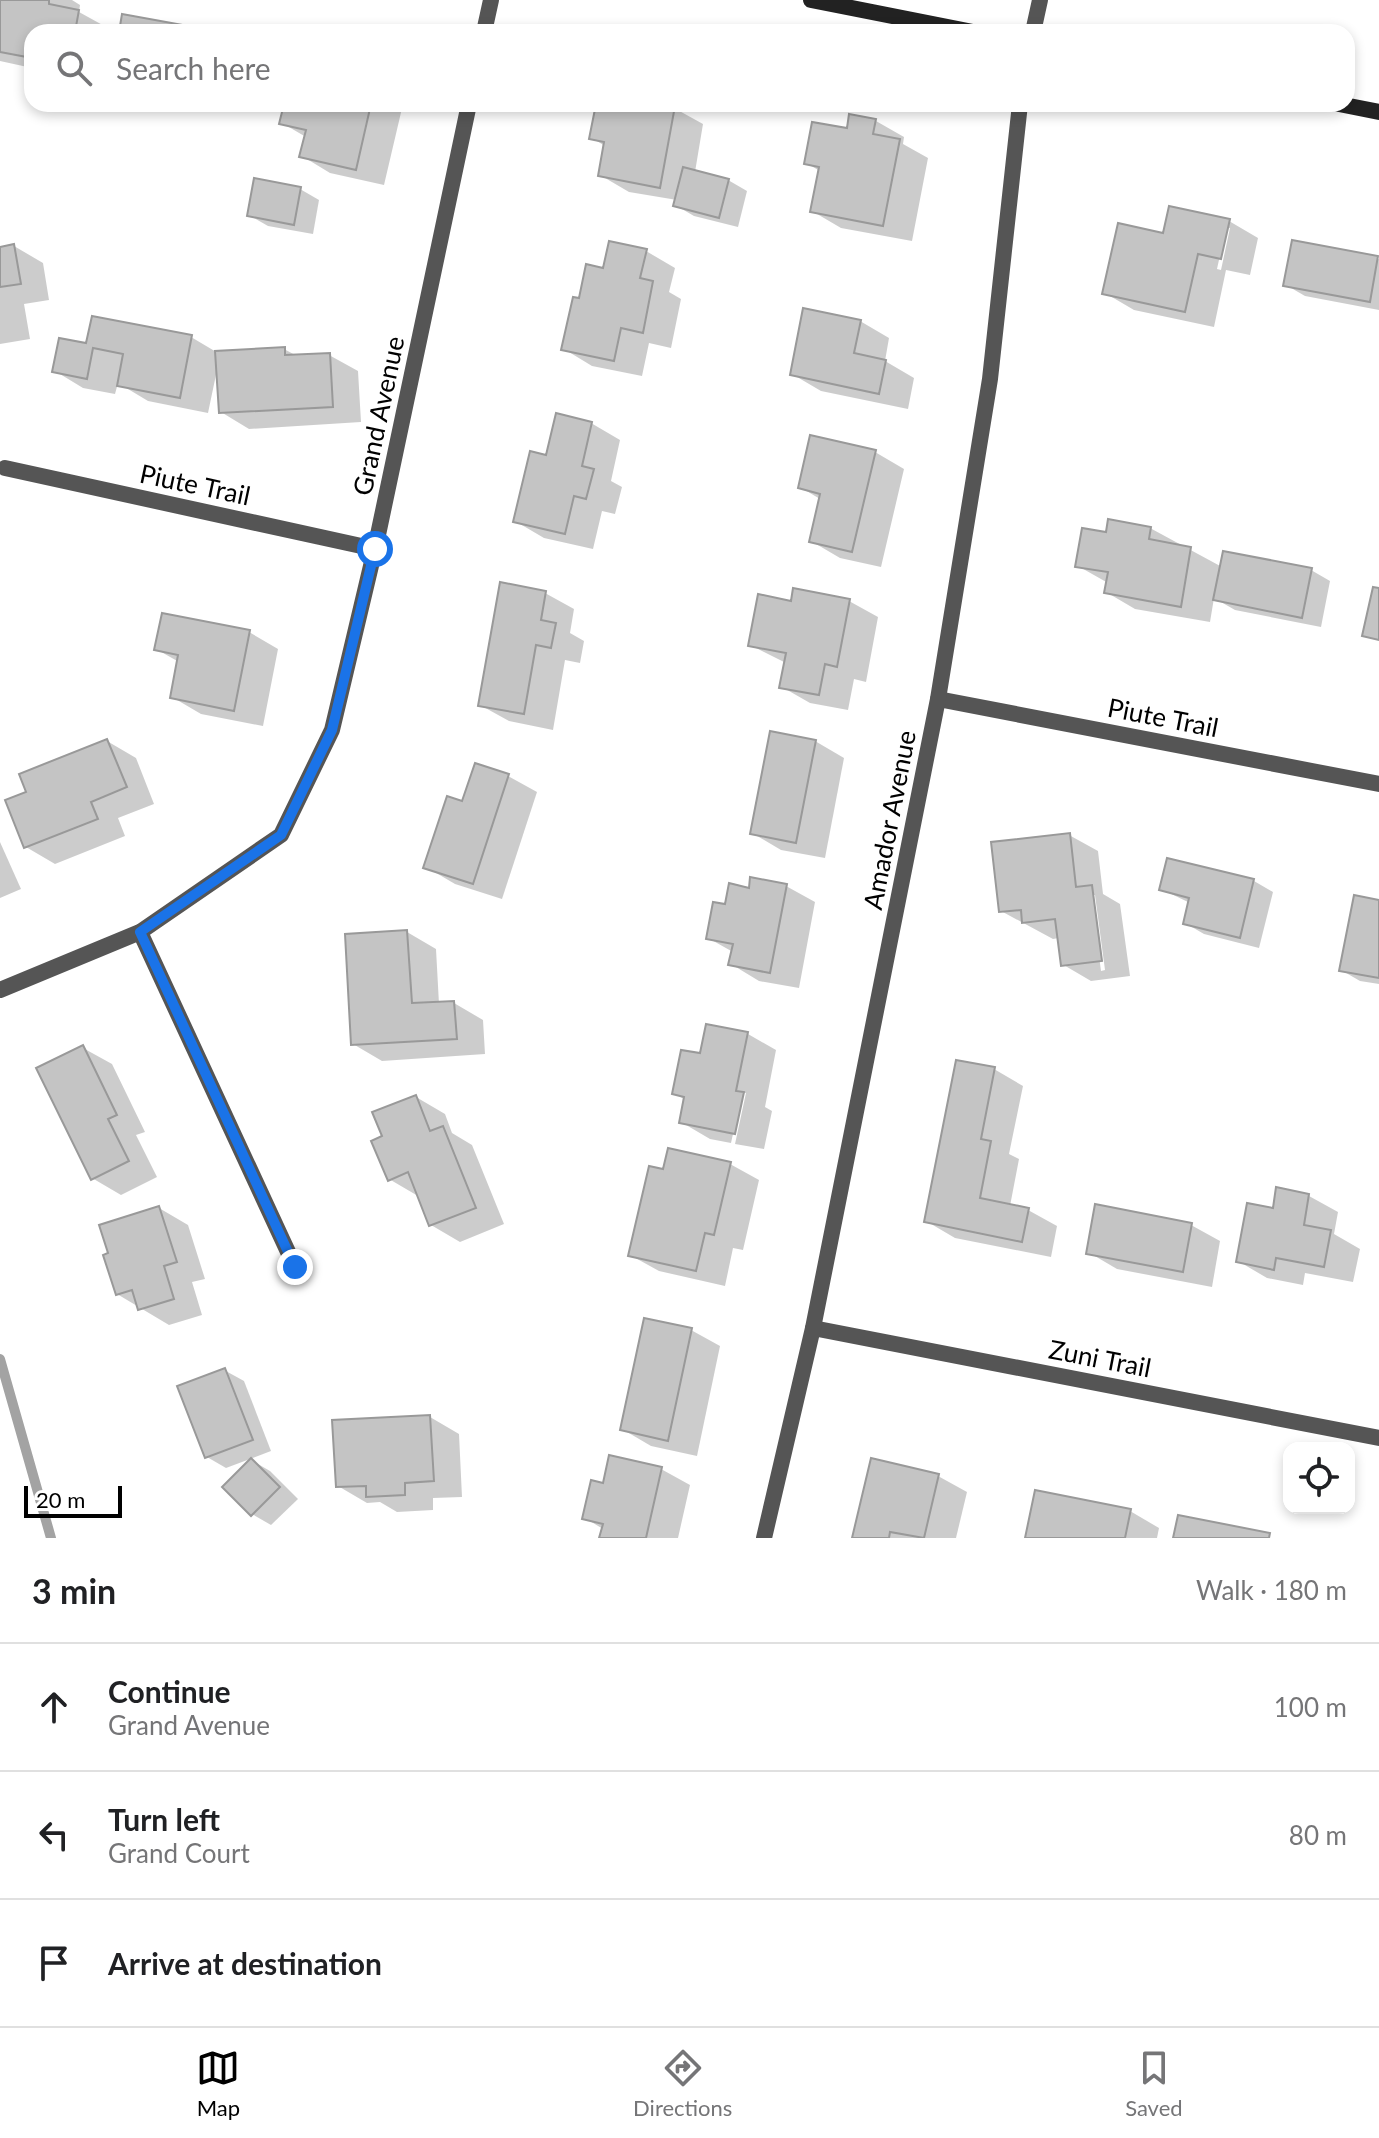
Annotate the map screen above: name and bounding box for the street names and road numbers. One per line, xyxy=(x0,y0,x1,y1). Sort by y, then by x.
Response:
street label: Grand Avenue xyxy=(346,333,411,498)
street label: Piute Trail xyxy=(137,457,253,511)
street label: Piute Trail xyxy=(1105,691,1221,743)
street label: Amador Avenue xyxy=(856,727,922,912)
street label: Zuni Trail xyxy=(1046,1332,1154,1384)

